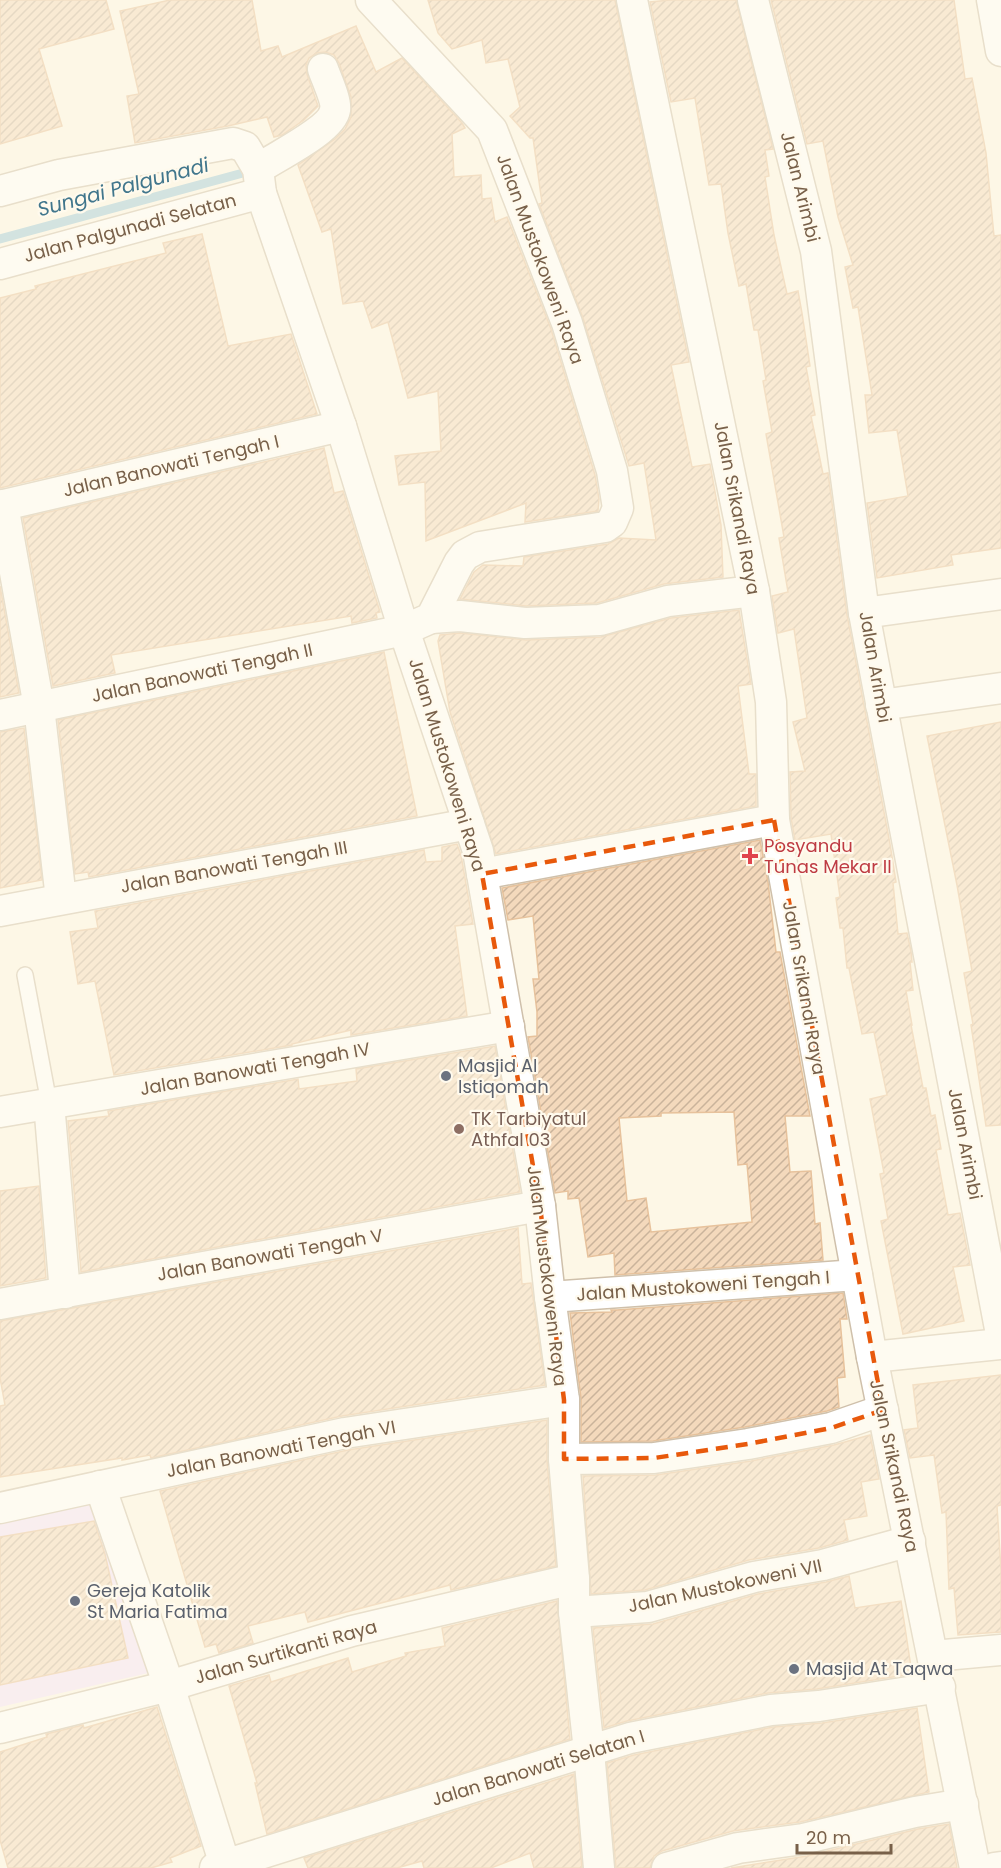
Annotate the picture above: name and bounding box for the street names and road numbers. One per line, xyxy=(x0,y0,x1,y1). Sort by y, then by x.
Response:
street label: Jalan Arimbi xyxy=(775,129,826,245)
street label: Jalan Mustokoweni Raya xyxy=(491,150,590,367)
street label: Jalan Palgunadi Selatan xyxy=(21,187,239,268)
street label: Jalan Srikandi Raya xyxy=(708,419,767,597)
street label: Jalan Banowati Tengah I xyxy=(60,428,281,503)
street label: Jalan Arimbi xyxy=(853,609,898,725)
street label: Jalan Banowati Tengah II xyxy=(89,637,315,708)
street label: Jalan Mustokoweni Raya xyxy=(403,655,492,875)
street label: Jalan Banowati Tengah III xyxy=(119,834,349,899)
street label: Jalan Srikandi Raya xyxy=(777,899,832,1077)
street label: Jalan Banowati Tengah IV xyxy=(138,1036,372,1101)
street label: Jalan Arimbi xyxy=(942,1086,989,1202)
street label: Jalan Mustokoweni Raya xyxy=(522,1164,573,1388)
street label: Jalan Banowati Tengah V xyxy=(155,1222,385,1287)
street label: Jalan Mustokoweni Tengah I xyxy=(575,1264,831,1307)
street label: Jalan Srikandi Raya xyxy=(864,1377,925,1555)
street label: Jalan Banowati Tengah VI xyxy=(164,1414,398,1483)
street label: Jalan Mustokoweni VII xyxy=(626,1553,824,1618)
street label: Jalan Surtikanti Raya xyxy=(192,1614,380,1690)
street label: Jalan Banowati Selatan I xyxy=(428,1723,647,1812)

